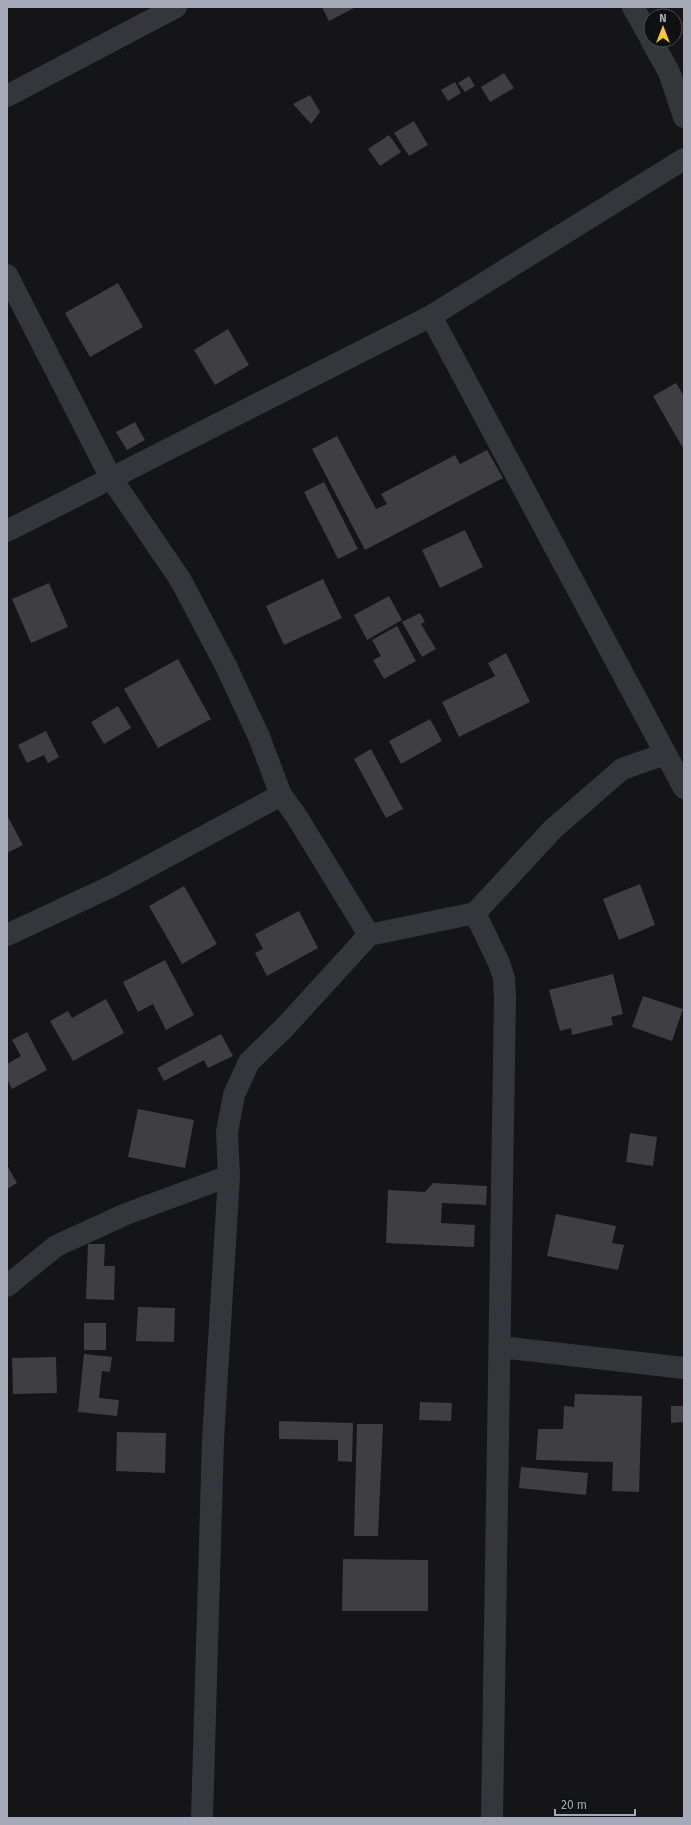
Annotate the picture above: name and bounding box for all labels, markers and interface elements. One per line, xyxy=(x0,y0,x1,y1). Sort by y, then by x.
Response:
north arrow xyxy=(643,8,683,48)
text: N xyxy=(659,12,667,25)
scale bar xyxy=(555,1791,635,1817)
text: 20 m xyxy=(561,1798,587,1812)

